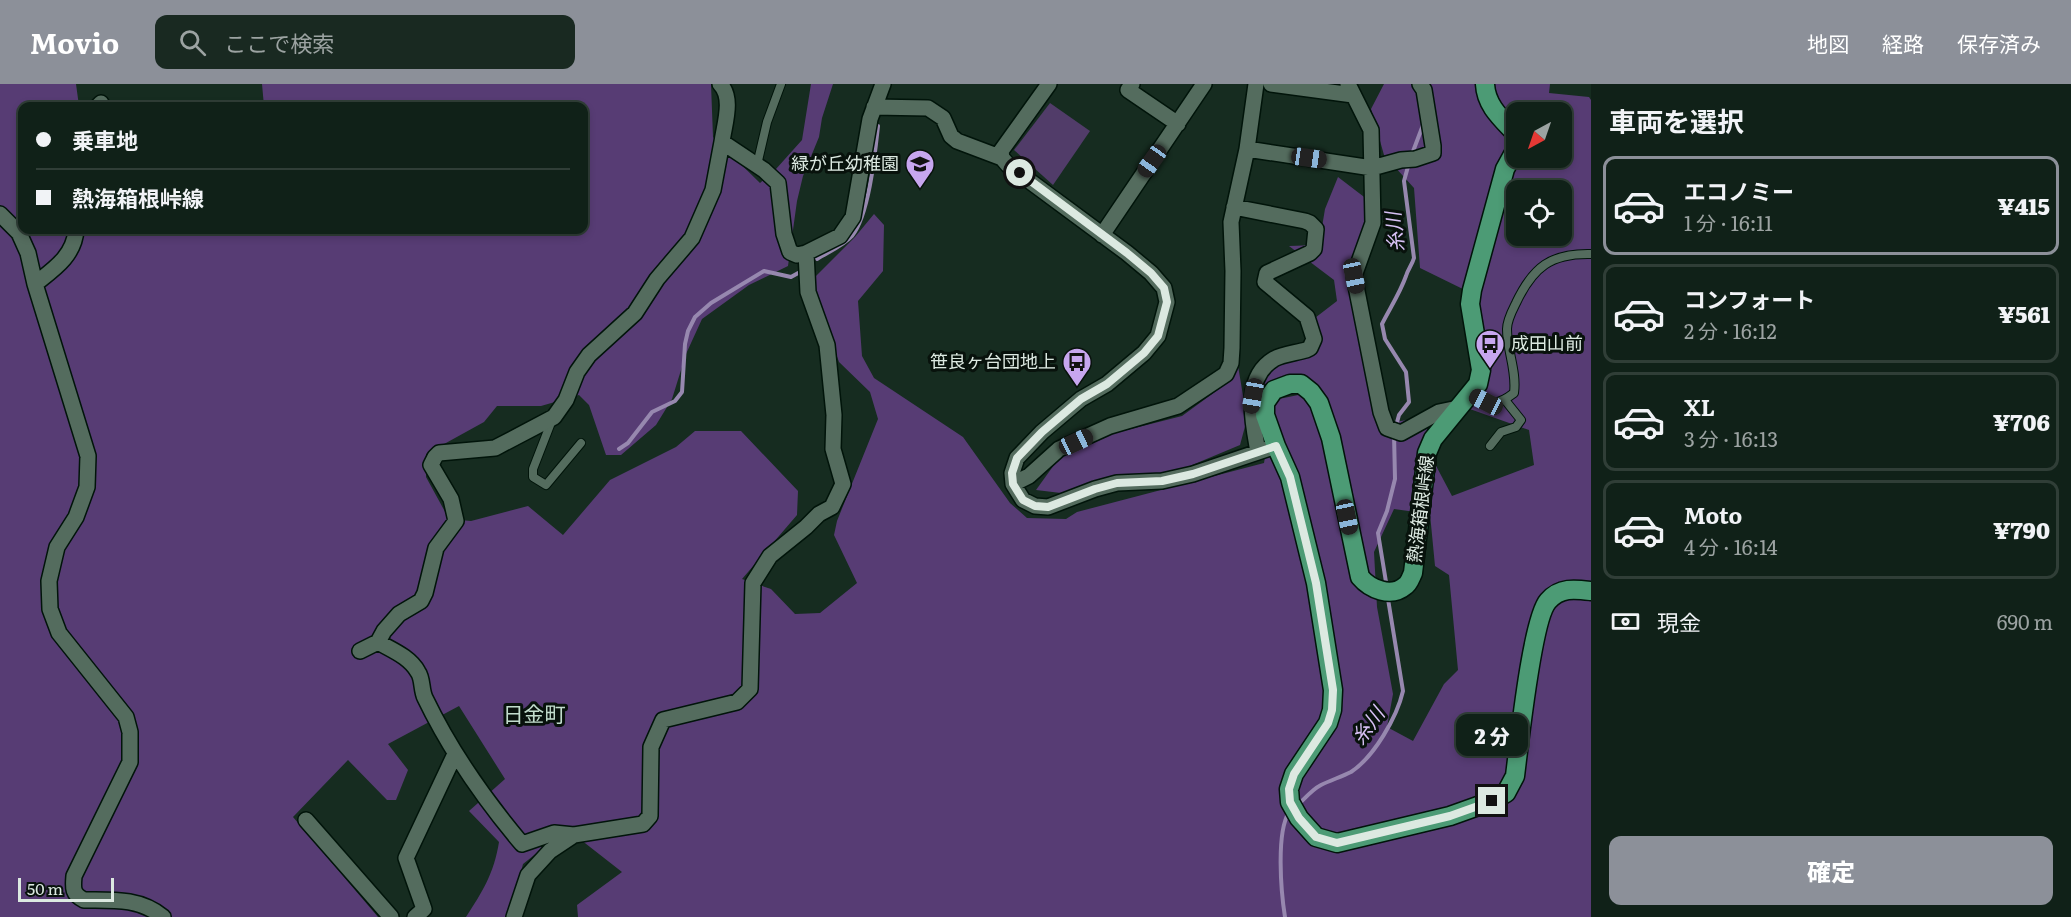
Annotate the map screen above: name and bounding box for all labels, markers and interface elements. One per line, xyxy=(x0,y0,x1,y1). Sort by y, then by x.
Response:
search box xyxy=(155,15,575,69)
text: Movio xyxy=(30,21,119,63)
icon: search xyxy=(176,26,209,59)
text: ここで検索 xyxy=(224,26,334,59)
text: 地図 xyxy=(1807,27,1849,58)
text: 経路 xyxy=(1882,27,1924,58)
text: 保存済み xyxy=(1957,27,2041,58)
text: 車両を選択 xyxy=(1609,100,1744,140)
north arrow xyxy=(1506,102,1572,168)
map controls xyxy=(1506,102,1572,246)
text: 乗車地 xyxy=(72,123,138,156)
car xyxy=(1134,141,1170,181)
car xyxy=(1290,147,1328,169)
school or university icon: 緑が丘幼稚園 xyxy=(904,148,936,190)
place label: 緑が丘幼稚園 xyxy=(791,149,899,176)
route start xyxy=(1006,159,1033,186)
text: エコノミー xyxy=(1684,174,1794,207)
icon: car xyxy=(1612,179,1666,233)
button: locate xyxy=(1506,180,1572,246)
text: 熱海箱根峠線 xyxy=(72,181,204,214)
text: ¥415 xyxy=(1997,189,2050,222)
text: 1 分 · 16:11 xyxy=(1684,207,1773,237)
water label: 糸川 xyxy=(1376,209,1410,254)
car xyxy=(1341,257,1367,295)
text: コンフォート xyxy=(1684,282,1815,315)
icon: car xyxy=(1612,287,1666,341)
text: ¥561 xyxy=(1998,297,2050,330)
text: 2 分 · 16:12 xyxy=(1684,315,1777,345)
bus stop icon: 成田山前 xyxy=(1474,328,1506,370)
place label: 成田山前 xyxy=(1511,329,1583,356)
bus stop icon: 笹良ヶ台団地上 xyxy=(1061,346,1093,388)
place label: 笹良ヶ台団地上 xyxy=(930,347,1056,374)
car xyxy=(1241,377,1265,415)
car xyxy=(1466,386,1506,418)
text: XL xyxy=(1684,390,1715,423)
icon: car xyxy=(1612,395,1666,449)
text: ¥706 xyxy=(1993,405,2050,438)
text: 3 分 · 16:13 xyxy=(1684,423,1778,453)
car xyxy=(1056,426,1096,458)
street label: 熱海箱根峠線 xyxy=(1400,454,1439,564)
car xyxy=(1334,498,1360,536)
text: Moto xyxy=(1684,498,1742,531)
icon: car xyxy=(1612,503,1666,557)
text: ¥790 xyxy=(1993,513,2050,546)
text: 4 分 · 16:14 xyxy=(1684,531,1778,561)
icon: cash xyxy=(1609,605,1642,638)
text: 現金 xyxy=(1657,605,1701,638)
text: 690 m xyxy=(1997,606,2053,636)
district label: 日金町 xyxy=(503,697,566,728)
water label: 糸川 xyxy=(1342,698,1391,750)
callout: 2 分 xyxy=(1456,714,1528,756)
text: 2 分 xyxy=(1474,720,1510,750)
route end xyxy=(1478,787,1505,814)
button: 確定 xyxy=(1609,836,2053,905)
scale bar xyxy=(18,875,114,902)
text: 50 m xyxy=(27,876,63,900)

